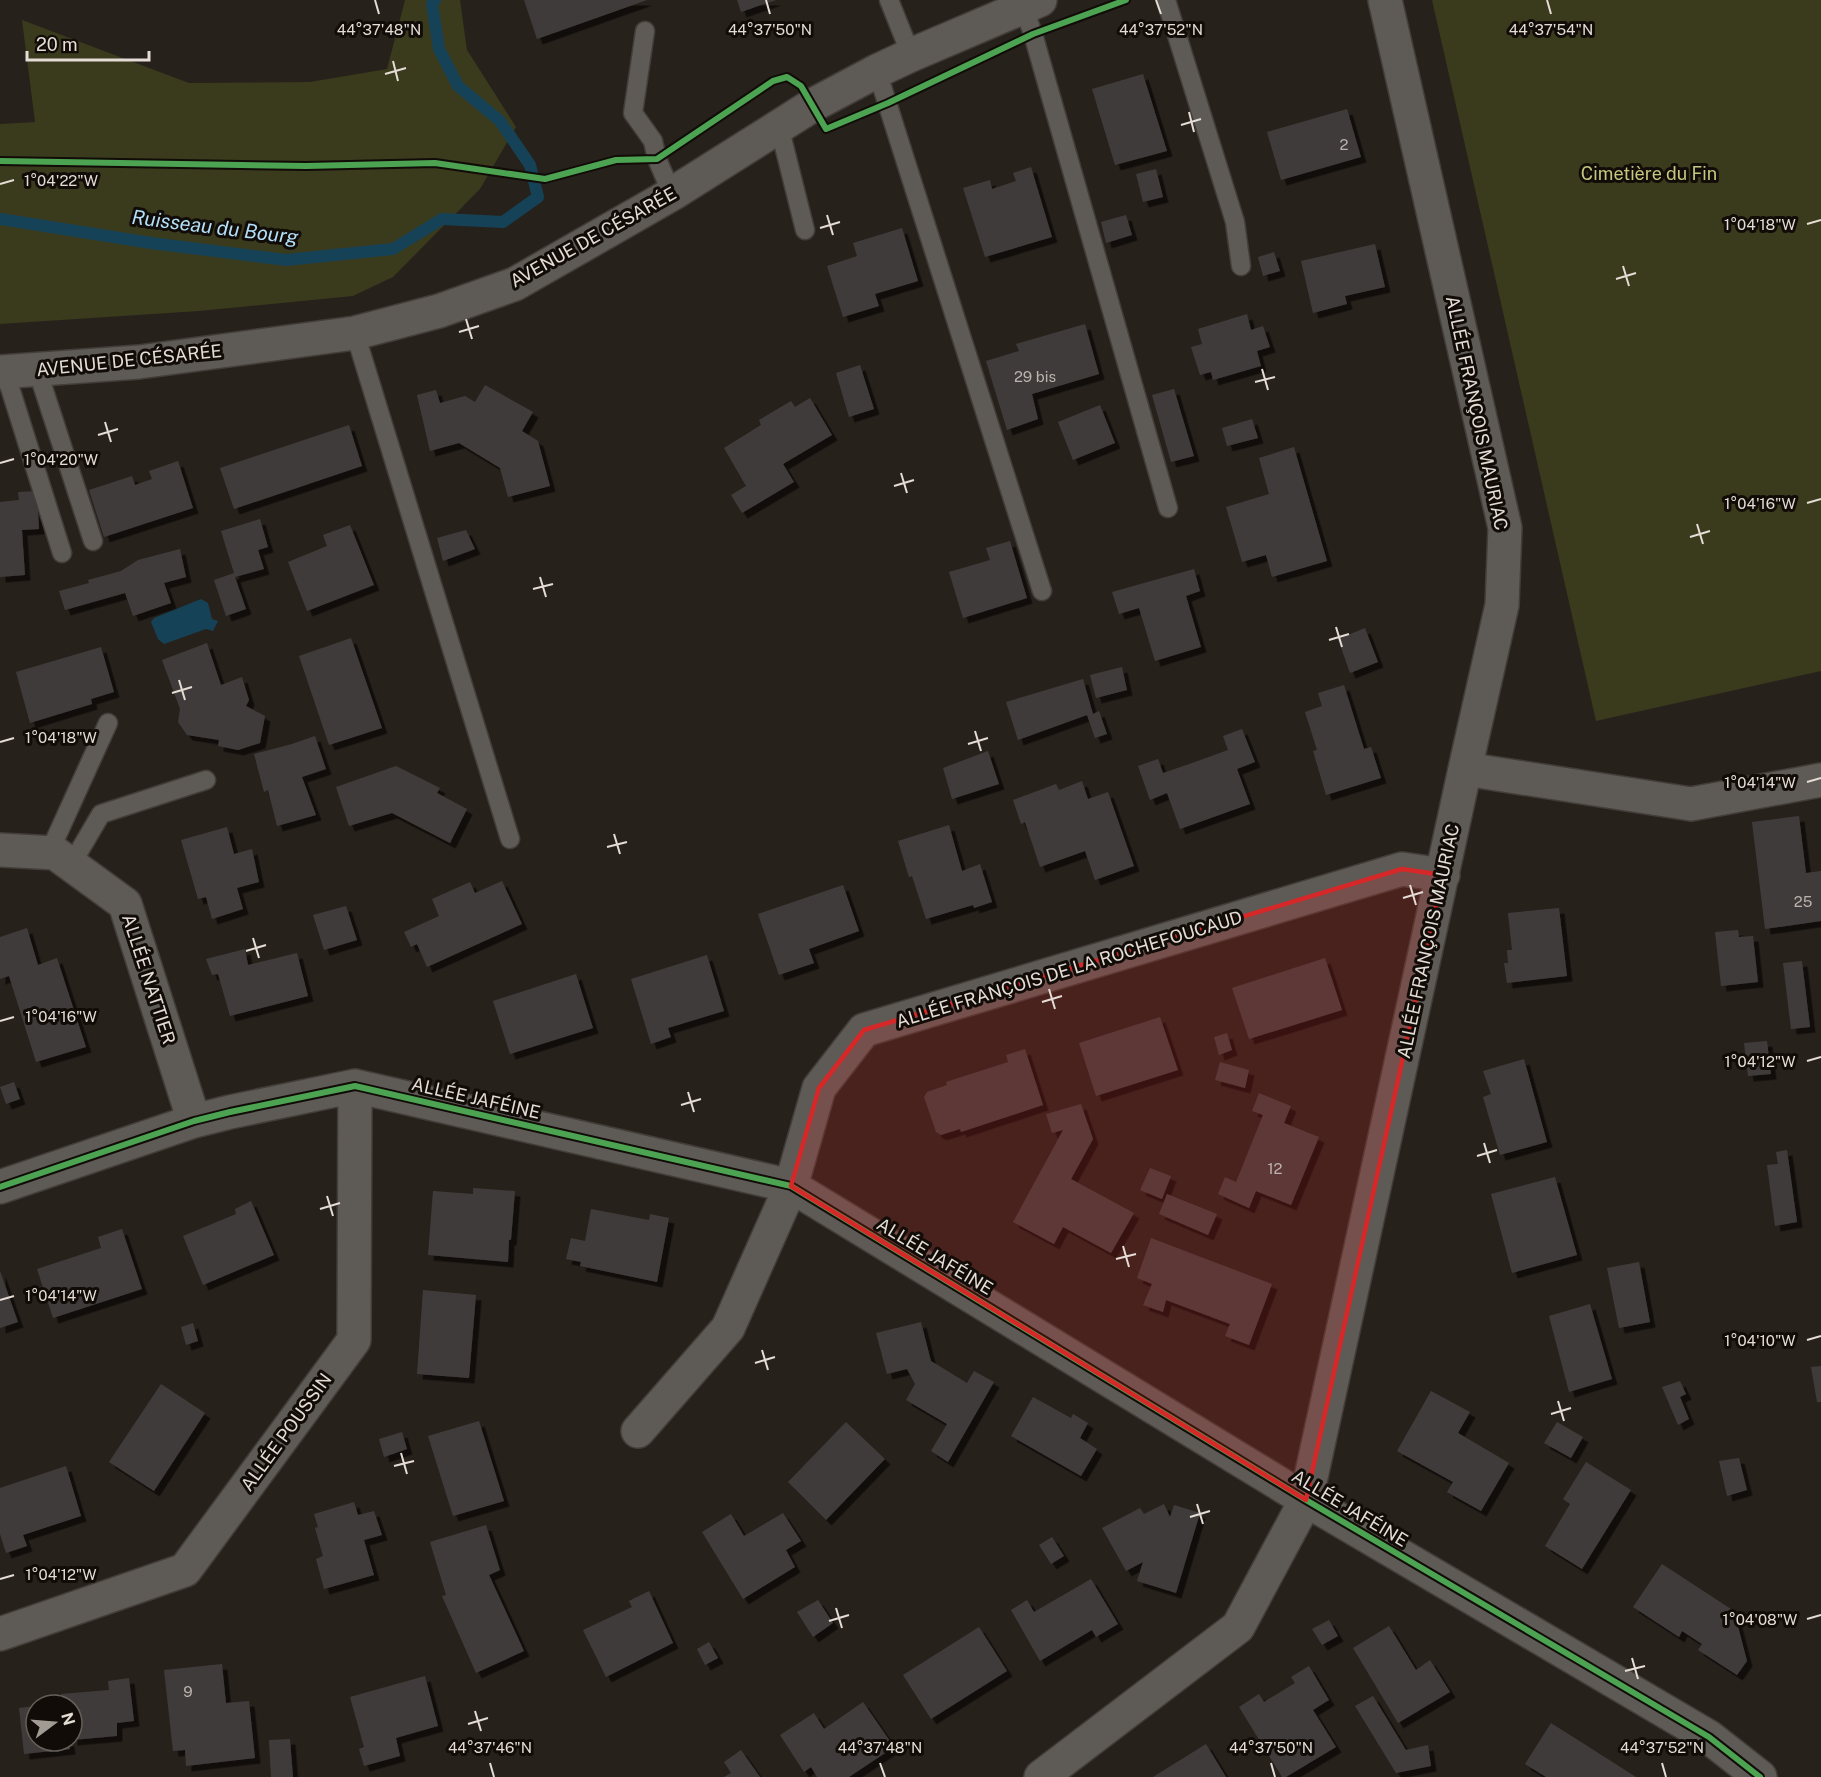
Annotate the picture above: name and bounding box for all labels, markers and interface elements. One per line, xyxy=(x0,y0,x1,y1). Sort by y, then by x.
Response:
text: 44°37'48"N xyxy=(337,21,421,38)
text: 44°37'50"N xyxy=(728,21,812,38)
text: 44°37'52"N xyxy=(1119,21,1203,38)
text: 44°37'54"N xyxy=(1509,21,1593,38)
scale bar xyxy=(27,24,148,62)
text: 20 m xyxy=(36,34,78,55)
house number: 2 xyxy=(1340,136,1349,153)
park label: Cimetière du Fin xyxy=(1581,163,1717,184)
text: 1°04'22"W xyxy=(24,172,98,189)
street label: AVENUE DE CÉSARÉE xyxy=(506,182,680,291)
water label: Ruisseau du Bourg xyxy=(130,205,300,249)
text: 1°04'18"W xyxy=(1724,216,1796,233)
street label: ALLÉE FRANÇOIS MAURIAC xyxy=(1442,294,1513,532)
street label: AVENUE DE CÉSARÉE xyxy=(35,339,223,380)
house number: 29 bis xyxy=(1014,368,1056,385)
text: 1°04'20"W xyxy=(24,451,98,468)
text: 1°04'16"W xyxy=(1724,495,1796,512)
text: 1°04'18"W xyxy=(25,729,97,746)
text: 1°04'14"W xyxy=(1724,774,1796,791)
street label: ALLÉE FRANÇOIS MAURIAC xyxy=(1392,822,1463,1060)
house number: 25 xyxy=(1794,893,1812,910)
street label: ALLÉE FRANÇOIS DE LA ROCHEFOUCAUD xyxy=(893,905,1245,1032)
street label: ALLÉE NATTIER xyxy=(118,911,181,1047)
text: 1°04'16"W xyxy=(25,1008,97,1025)
text: 1°04'12"W xyxy=(1724,1053,1796,1070)
street label: ALLÉE JAFÉINE xyxy=(410,1072,543,1123)
house number: 12 xyxy=(1267,1160,1283,1177)
street label: ALLÉE JAFÉINE xyxy=(873,1212,997,1299)
text: 1°04'14"W xyxy=(25,1287,97,1304)
text: 1°04'10"W xyxy=(1724,1332,1796,1349)
street label: ALLÉE POUSSIN xyxy=(235,1368,336,1495)
street label: ALLÉE JAFÉINE xyxy=(1288,1464,1412,1551)
text: 1°04'12"W xyxy=(25,1566,97,1583)
text: 1°04'08"W xyxy=(1723,1611,1797,1628)
house number: 9 xyxy=(183,1683,193,1700)
north arrow xyxy=(24,1693,84,1753)
text: N xyxy=(57,1710,79,1728)
text: 44°37'46"N xyxy=(448,1739,532,1756)
text: 44°37'48"N xyxy=(838,1739,922,1756)
text: 44°37'50"N xyxy=(1229,1739,1313,1756)
text: 44°37'52"N xyxy=(1620,1739,1704,1756)

